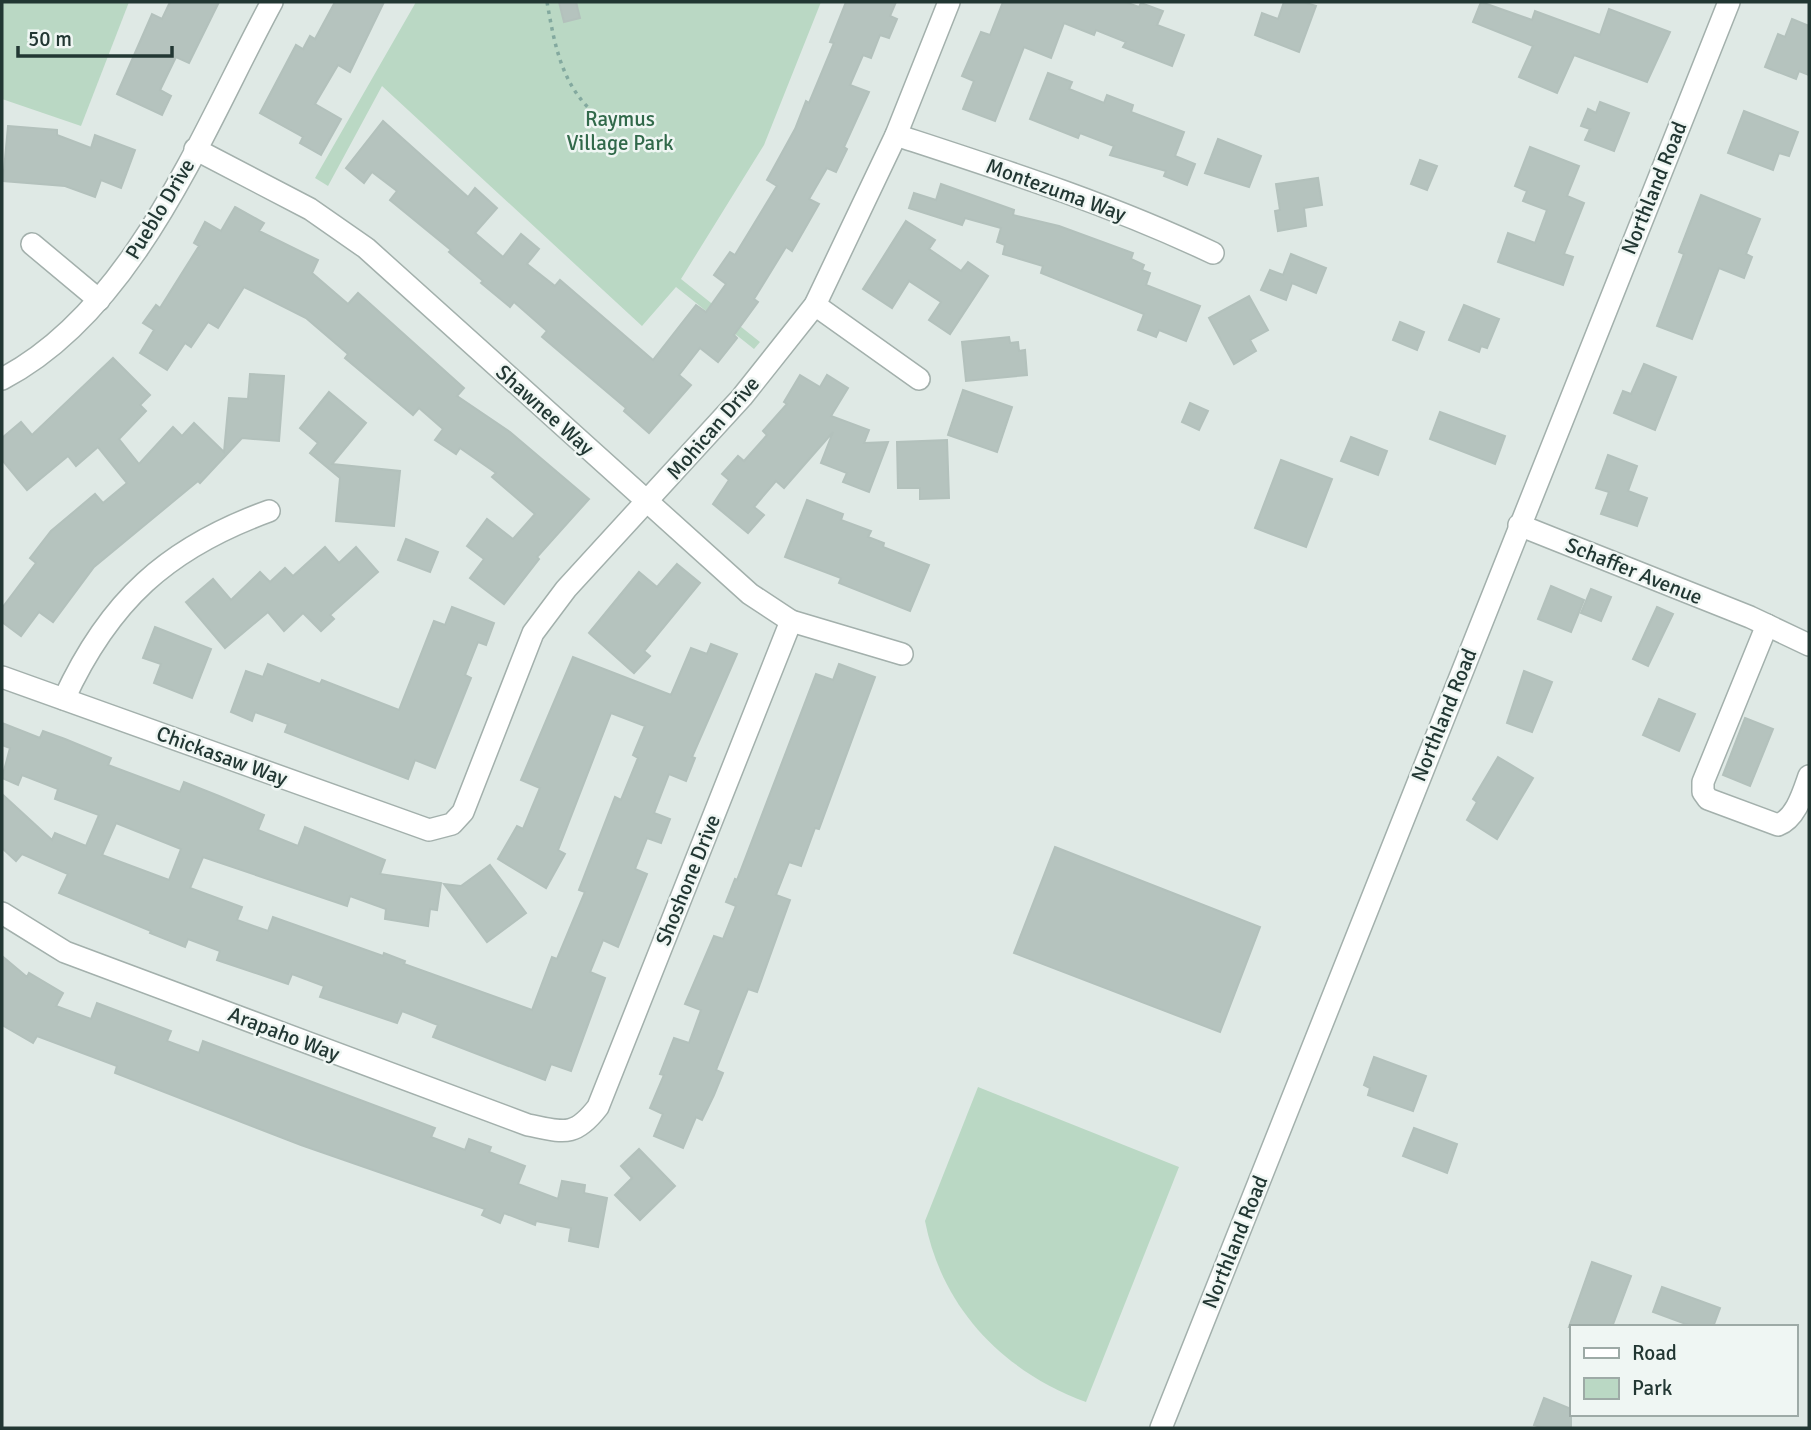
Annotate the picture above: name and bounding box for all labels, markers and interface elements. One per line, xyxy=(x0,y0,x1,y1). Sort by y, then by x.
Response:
scale bar xyxy=(18,14,172,58)
text: 50 m xyxy=(28,26,72,52)
park label: Raymus Village Park xyxy=(566,106,674,156)
street label: Northland Road xyxy=(1616,118,1692,258)
street label: Montezuma Way xyxy=(982,153,1130,227)
street label: Pueblo Drive xyxy=(120,154,200,264)
street label: Shawnee Way xyxy=(491,359,600,461)
street label: Mohican Drive xyxy=(661,371,765,485)
street label: Schaffer Avenue xyxy=(1562,532,1706,610)
street label: Northland Road xyxy=(1406,645,1482,785)
street label: Chickasaw Way xyxy=(153,720,291,792)
street label: Shoshone Drive xyxy=(650,811,726,949)
street label: Arapaho Way xyxy=(225,1001,343,1067)
street label: Northland Road xyxy=(1197,1172,1273,1312)
legend xyxy=(1570,1325,1797,1416)
text: Road xyxy=(1632,1340,1677,1366)
text: Park xyxy=(1632,1375,1673,1401)

